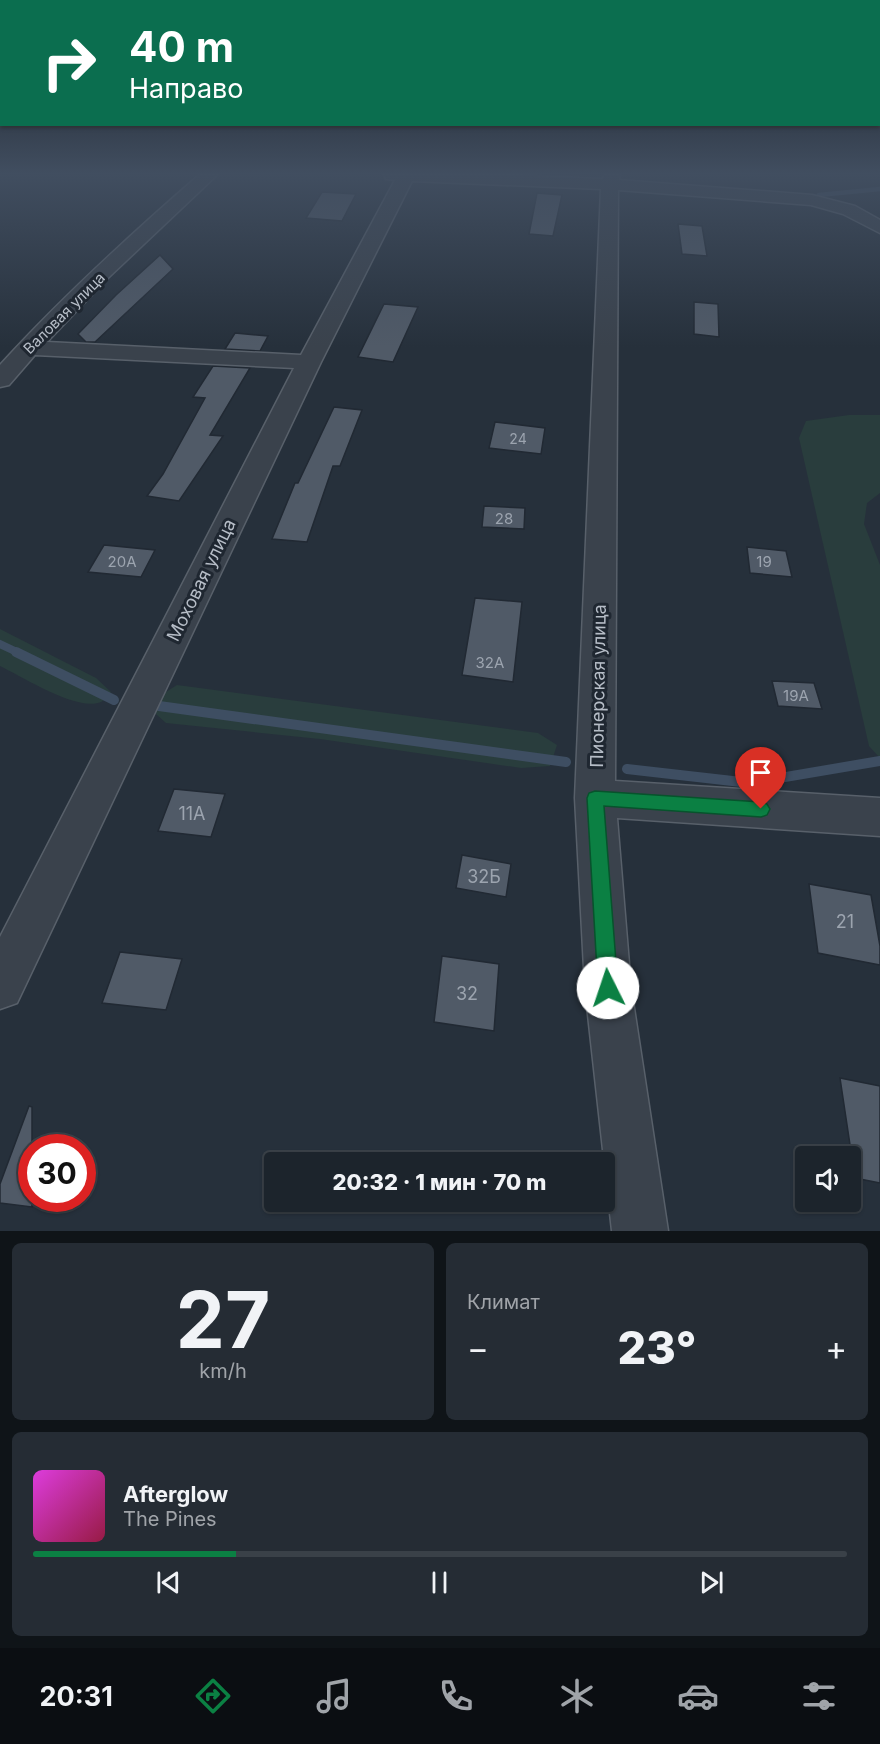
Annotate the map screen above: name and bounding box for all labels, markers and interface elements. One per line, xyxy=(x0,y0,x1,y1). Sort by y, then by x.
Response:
text: 40 m xyxy=(129,21,234,72)
icon: right xyxy=(30,24,108,102)
text: Направо xyxy=(129,72,244,105)
street label: Валовая улица xyxy=(19,268,109,358)
house number: 24 xyxy=(509,430,527,447)
house number: 28 xyxy=(495,509,513,528)
street label: Моховая улица xyxy=(162,515,240,645)
house number: 20А xyxy=(108,552,136,571)
house number: 19 xyxy=(756,552,772,571)
street label: Пионерская улица xyxy=(586,604,610,768)
house number: 32А xyxy=(476,653,504,672)
house number: 19А xyxy=(783,686,809,705)
pin xyxy=(735,747,786,809)
icon: arrive xyxy=(744,756,777,789)
house number: 11А xyxy=(178,803,206,824)
house number: 32Б xyxy=(467,866,501,887)
house number: 21 xyxy=(836,911,854,932)
position arrow xyxy=(576,956,640,1020)
house number: 32 xyxy=(456,983,478,1004)
speed limit sign: 30 xyxy=(18,1134,96,1212)
map controls xyxy=(795,1146,861,1212)
button: sound xyxy=(795,1146,861,1212)
text: 20:32 · 1 мин · 70 m xyxy=(333,1169,546,1195)
text: 27 xyxy=(176,1272,270,1367)
text: Климат xyxy=(467,1290,540,1314)
text: 23° xyxy=(618,1320,696,1375)
text: − xyxy=(467,1328,489,1368)
text: + xyxy=(825,1328,847,1368)
text: km/h xyxy=(199,1359,247,1383)
text: Afterglow xyxy=(123,1481,228,1507)
text: The Pines xyxy=(123,1507,217,1531)
icon: previous xyxy=(152,1566,185,1599)
icon: pause xyxy=(423,1566,456,1599)
icon: next xyxy=(695,1566,728,1599)
icon: directions xyxy=(192,1675,234,1717)
icon: music xyxy=(313,1675,355,1717)
icon: phone xyxy=(435,1675,477,1717)
icon: climate xyxy=(556,1675,598,1717)
icon: car xyxy=(677,1675,719,1717)
icon: filters xyxy=(798,1675,840,1717)
text: 20:31 xyxy=(40,1680,113,1713)

